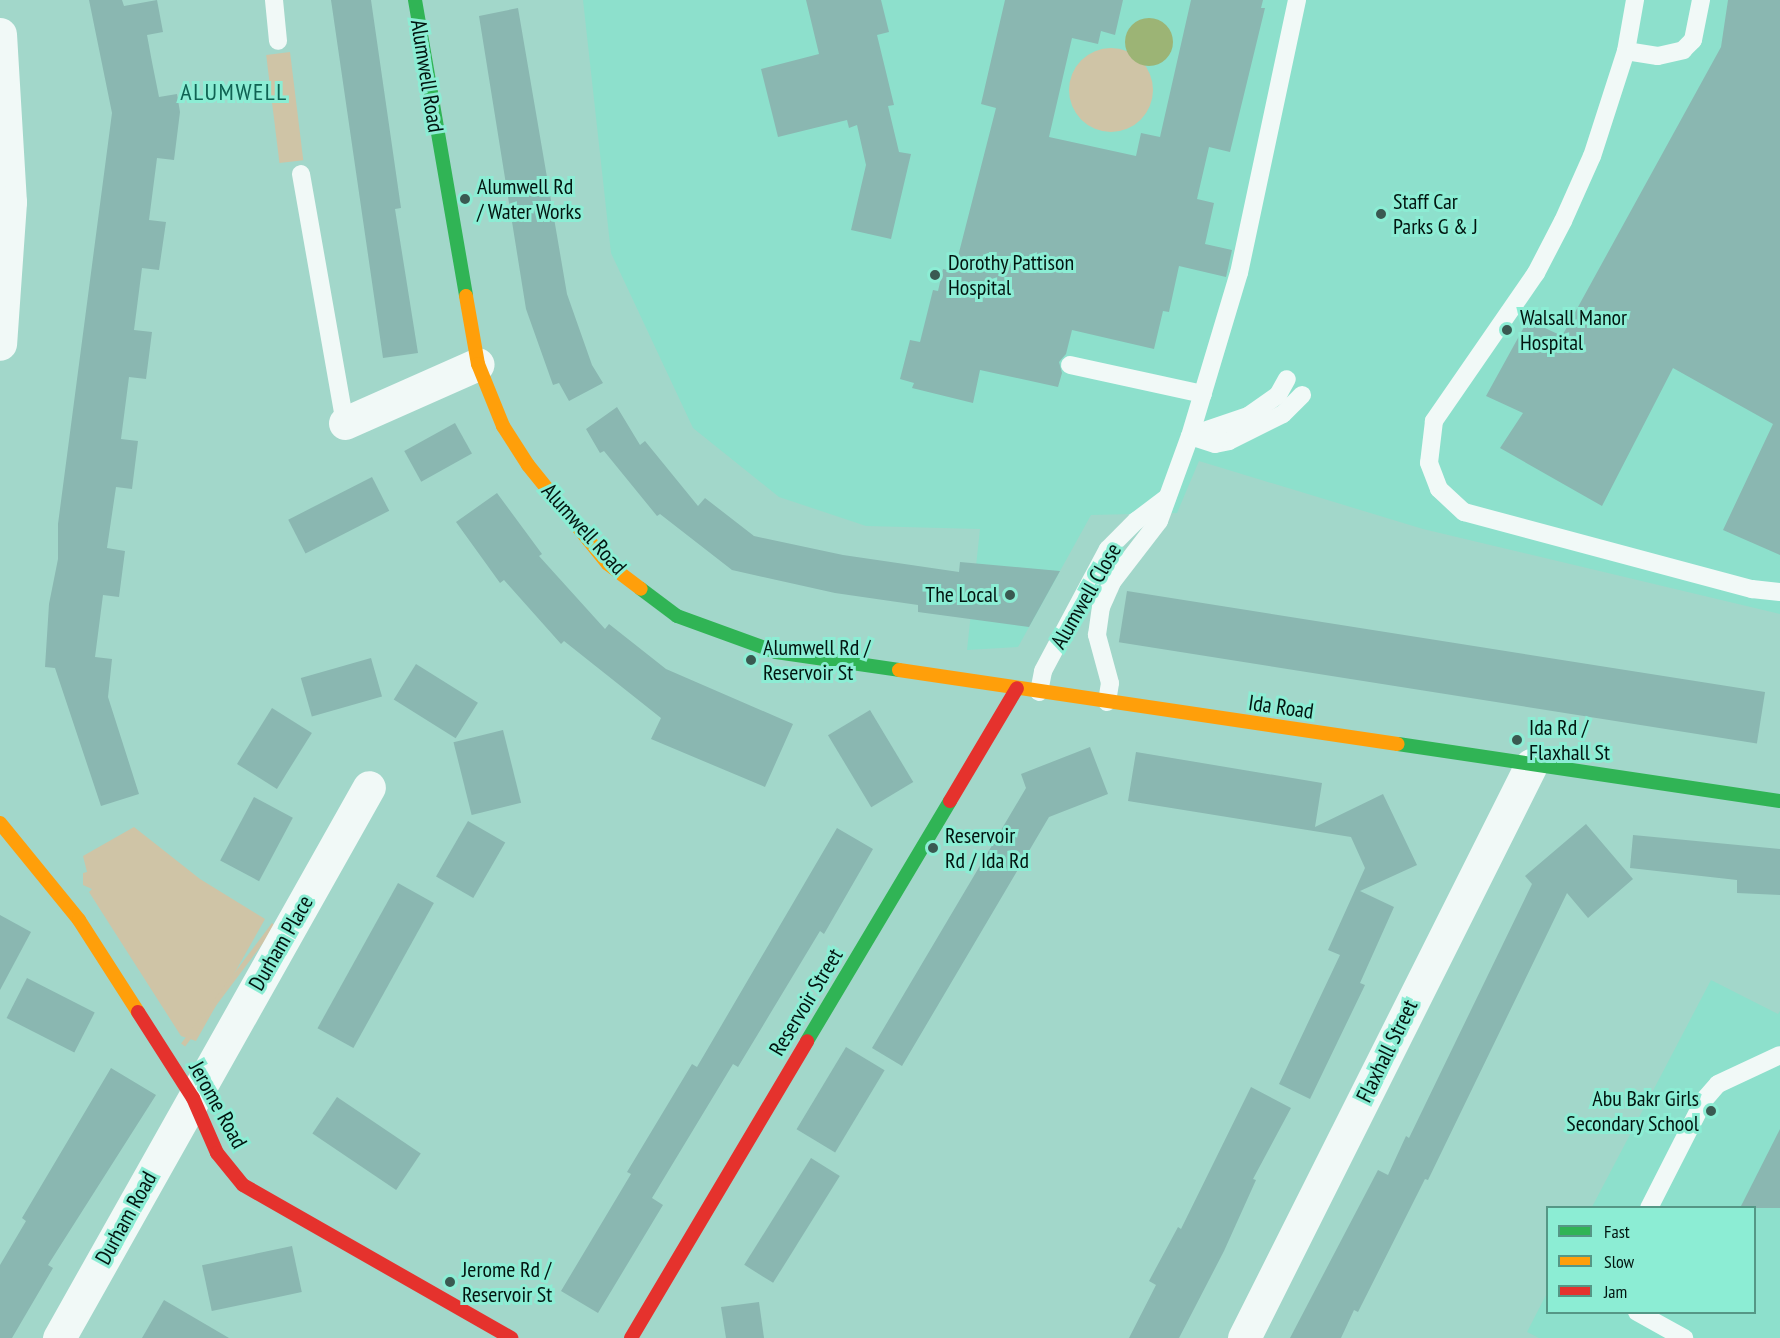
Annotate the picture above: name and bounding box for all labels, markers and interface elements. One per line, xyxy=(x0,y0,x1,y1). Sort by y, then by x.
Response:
street label: Alumwell Road xyxy=(405,18,449,134)
district label: ALUMWELL xyxy=(180,78,288,106)
place label: Alumwell Rd / Water Works xyxy=(477,173,582,224)
place label: Staff Car Parks G & J xyxy=(1393,188,1478,240)
marker: Alumwell Rd / Water Works xyxy=(458,192,472,206)
marker: Staff Car Parks G & J xyxy=(1374,207,1388,221)
place label: Dorothy Pattison Hospital xyxy=(948,249,1075,300)
marker: Dorothy Pattison Hospital xyxy=(926,266,944,284)
place label: Walsall Manor Hospital xyxy=(1520,304,1627,356)
marker: Walsall Manor Hospital xyxy=(1498,321,1516,339)
street label: Alumwell Road xyxy=(536,478,632,580)
street label: Alumwell Close xyxy=(1045,539,1127,653)
place label: The Local xyxy=(925,582,998,608)
marker: The Local xyxy=(1003,588,1017,602)
place label: Alumwell Rd / Reservoir St xyxy=(763,634,870,686)
marker: Alumwell Rd / Reservoir St xyxy=(744,653,758,667)
street label: Ida Road xyxy=(1247,689,1315,725)
place label: Ida Rd / Flaxhall St xyxy=(1529,714,1610,766)
marker: Ida Rd / Flaxhall St xyxy=(1510,733,1524,747)
place label: Reservoir Rd / Ida Rd xyxy=(945,822,1029,873)
marker: Reservoir Rd / Ida Rd xyxy=(926,841,940,855)
street label: Durham Place xyxy=(243,891,319,995)
street label: Reservoir Street xyxy=(764,944,848,1060)
street label: Flaxhall Street xyxy=(1351,995,1423,1107)
street label: Jerome Road xyxy=(183,1057,253,1153)
place label: Abu Bakr Girls Secondary School xyxy=(1566,1085,1699,1136)
marker: Abu Bakr Girls Secondary School xyxy=(1704,1104,1718,1118)
street label: Durham Road xyxy=(90,1167,162,1269)
legend xyxy=(1546,1206,1756,1314)
text: Fast xyxy=(1604,1220,1630,1243)
text: Slow xyxy=(1604,1250,1634,1273)
place label: Jerome Rd / Reservoir St xyxy=(462,1256,552,1308)
marker: Jerome Rd / Reservoir St xyxy=(443,1275,457,1289)
text: Jam xyxy=(1604,1280,1627,1303)

